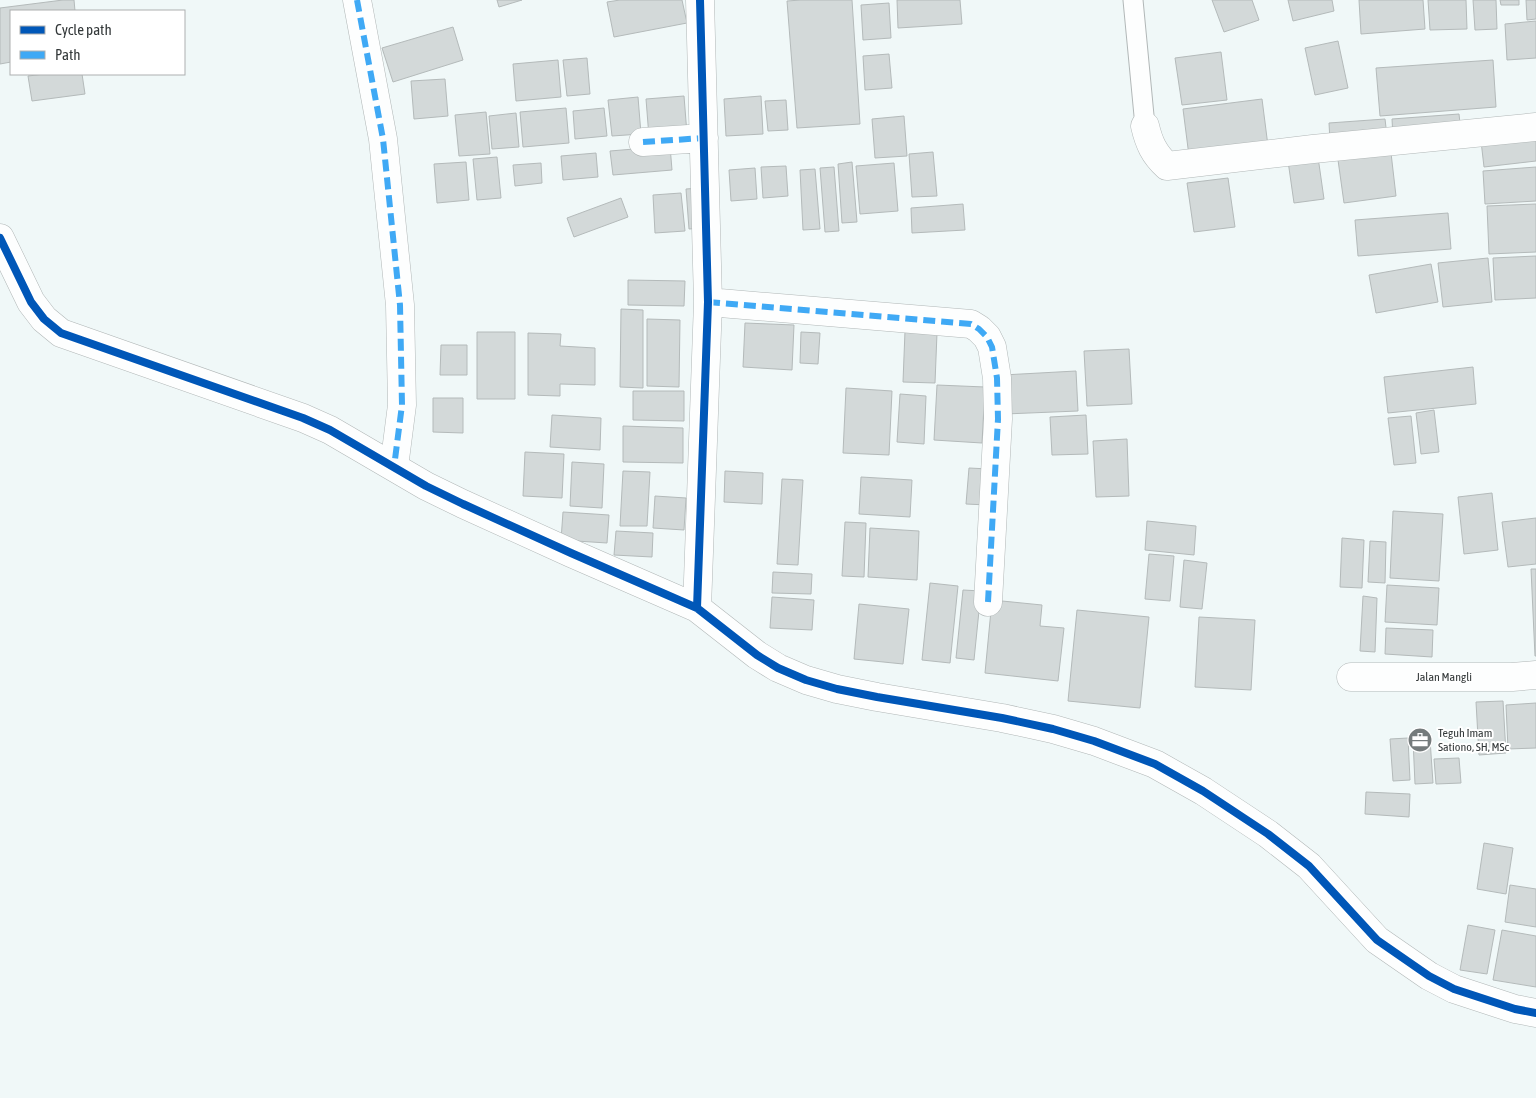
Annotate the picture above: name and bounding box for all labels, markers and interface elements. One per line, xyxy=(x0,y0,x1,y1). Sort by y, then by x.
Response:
legend xyxy=(10,10,185,75)
text: Cycle path xyxy=(55,21,112,38)
text: Path xyxy=(55,46,81,63)
street label: Jalan Mangli xyxy=(1416,670,1472,684)
place label: Teguh Imam Sationo, SH, MSc xyxy=(1438,726,1510,754)
office icon: Teguh Imam Sationo, SH, MSc xyxy=(1407,727,1433,753)

